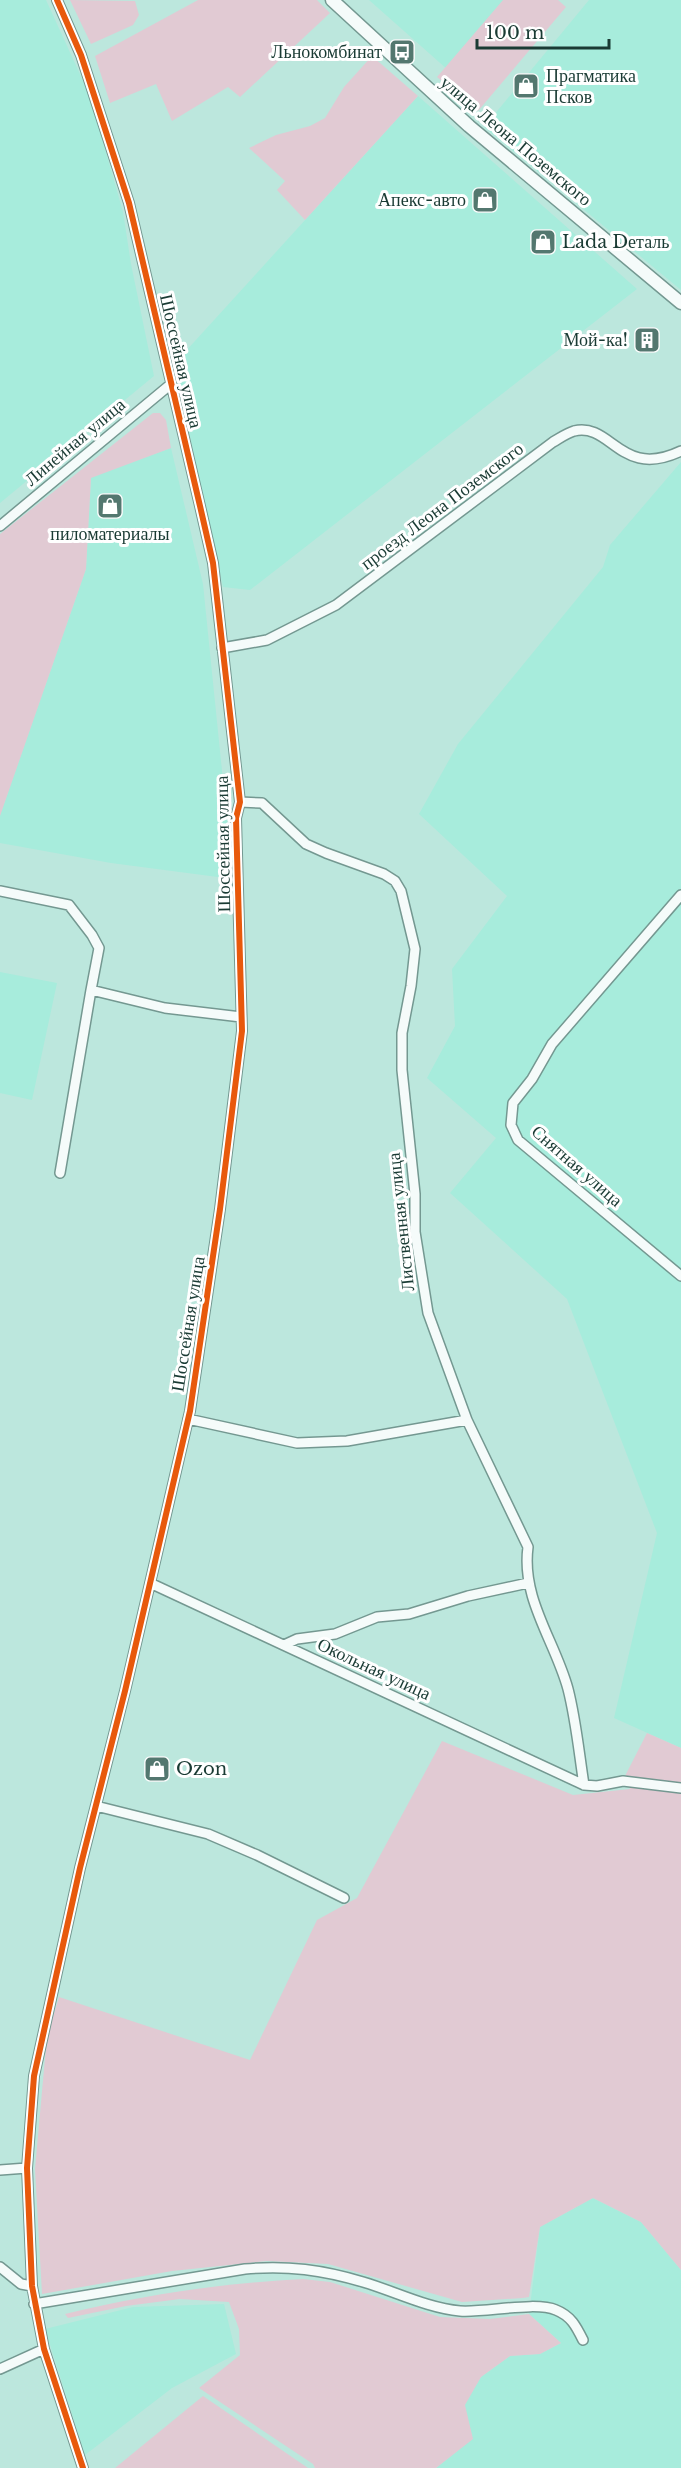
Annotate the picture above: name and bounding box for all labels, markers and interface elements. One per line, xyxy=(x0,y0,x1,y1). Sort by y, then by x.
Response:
scale bar xyxy=(477,12,609,50)
text: 100 m xyxy=(486,22,544,44)
bus stop icon: Льнокомбинат xyxy=(387,37,417,67)
place label: Льнокомбинат xyxy=(271,41,382,63)
place label: Прагматика Псков xyxy=(546,65,636,108)
street label: улица Леона Поземского xyxy=(436,71,596,211)
shop icon: Прагматика Псков xyxy=(511,71,541,101)
shop icon: Апекс-авто xyxy=(470,185,500,215)
place label: Апекс-авто xyxy=(378,189,466,211)
shop icon: Lada Dеталь xyxy=(528,227,558,257)
place label: Lada Dеталь xyxy=(562,231,669,253)
street label: Шоссейная улица xyxy=(155,292,207,430)
building icon: Мой-ка! xyxy=(632,325,662,355)
place label: Мой-ка! xyxy=(563,329,628,351)
street label: Линейная улица xyxy=(20,394,130,490)
street label: проезд Леона Поземского xyxy=(356,438,528,574)
shop icon: пиломатериалы xyxy=(95,491,125,521)
place label: пиломатериалы xyxy=(50,523,170,545)
street label: Шоссейная улица xyxy=(211,775,235,913)
street label: Снятная улица xyxy=(527,1121,627,1211)
street label: Лиственная улица xyxy=(383,1152,419,1292)
street label: Шоссейная улица xyxy=(166,1255,210,1393)
street label: Окольная улица xyxy=(314,1633,434,1705)
shop icon: Ozon xyxy=(142,1754,172,1784)
place label: Ozon xyxy=(176,1758,227,1780)

